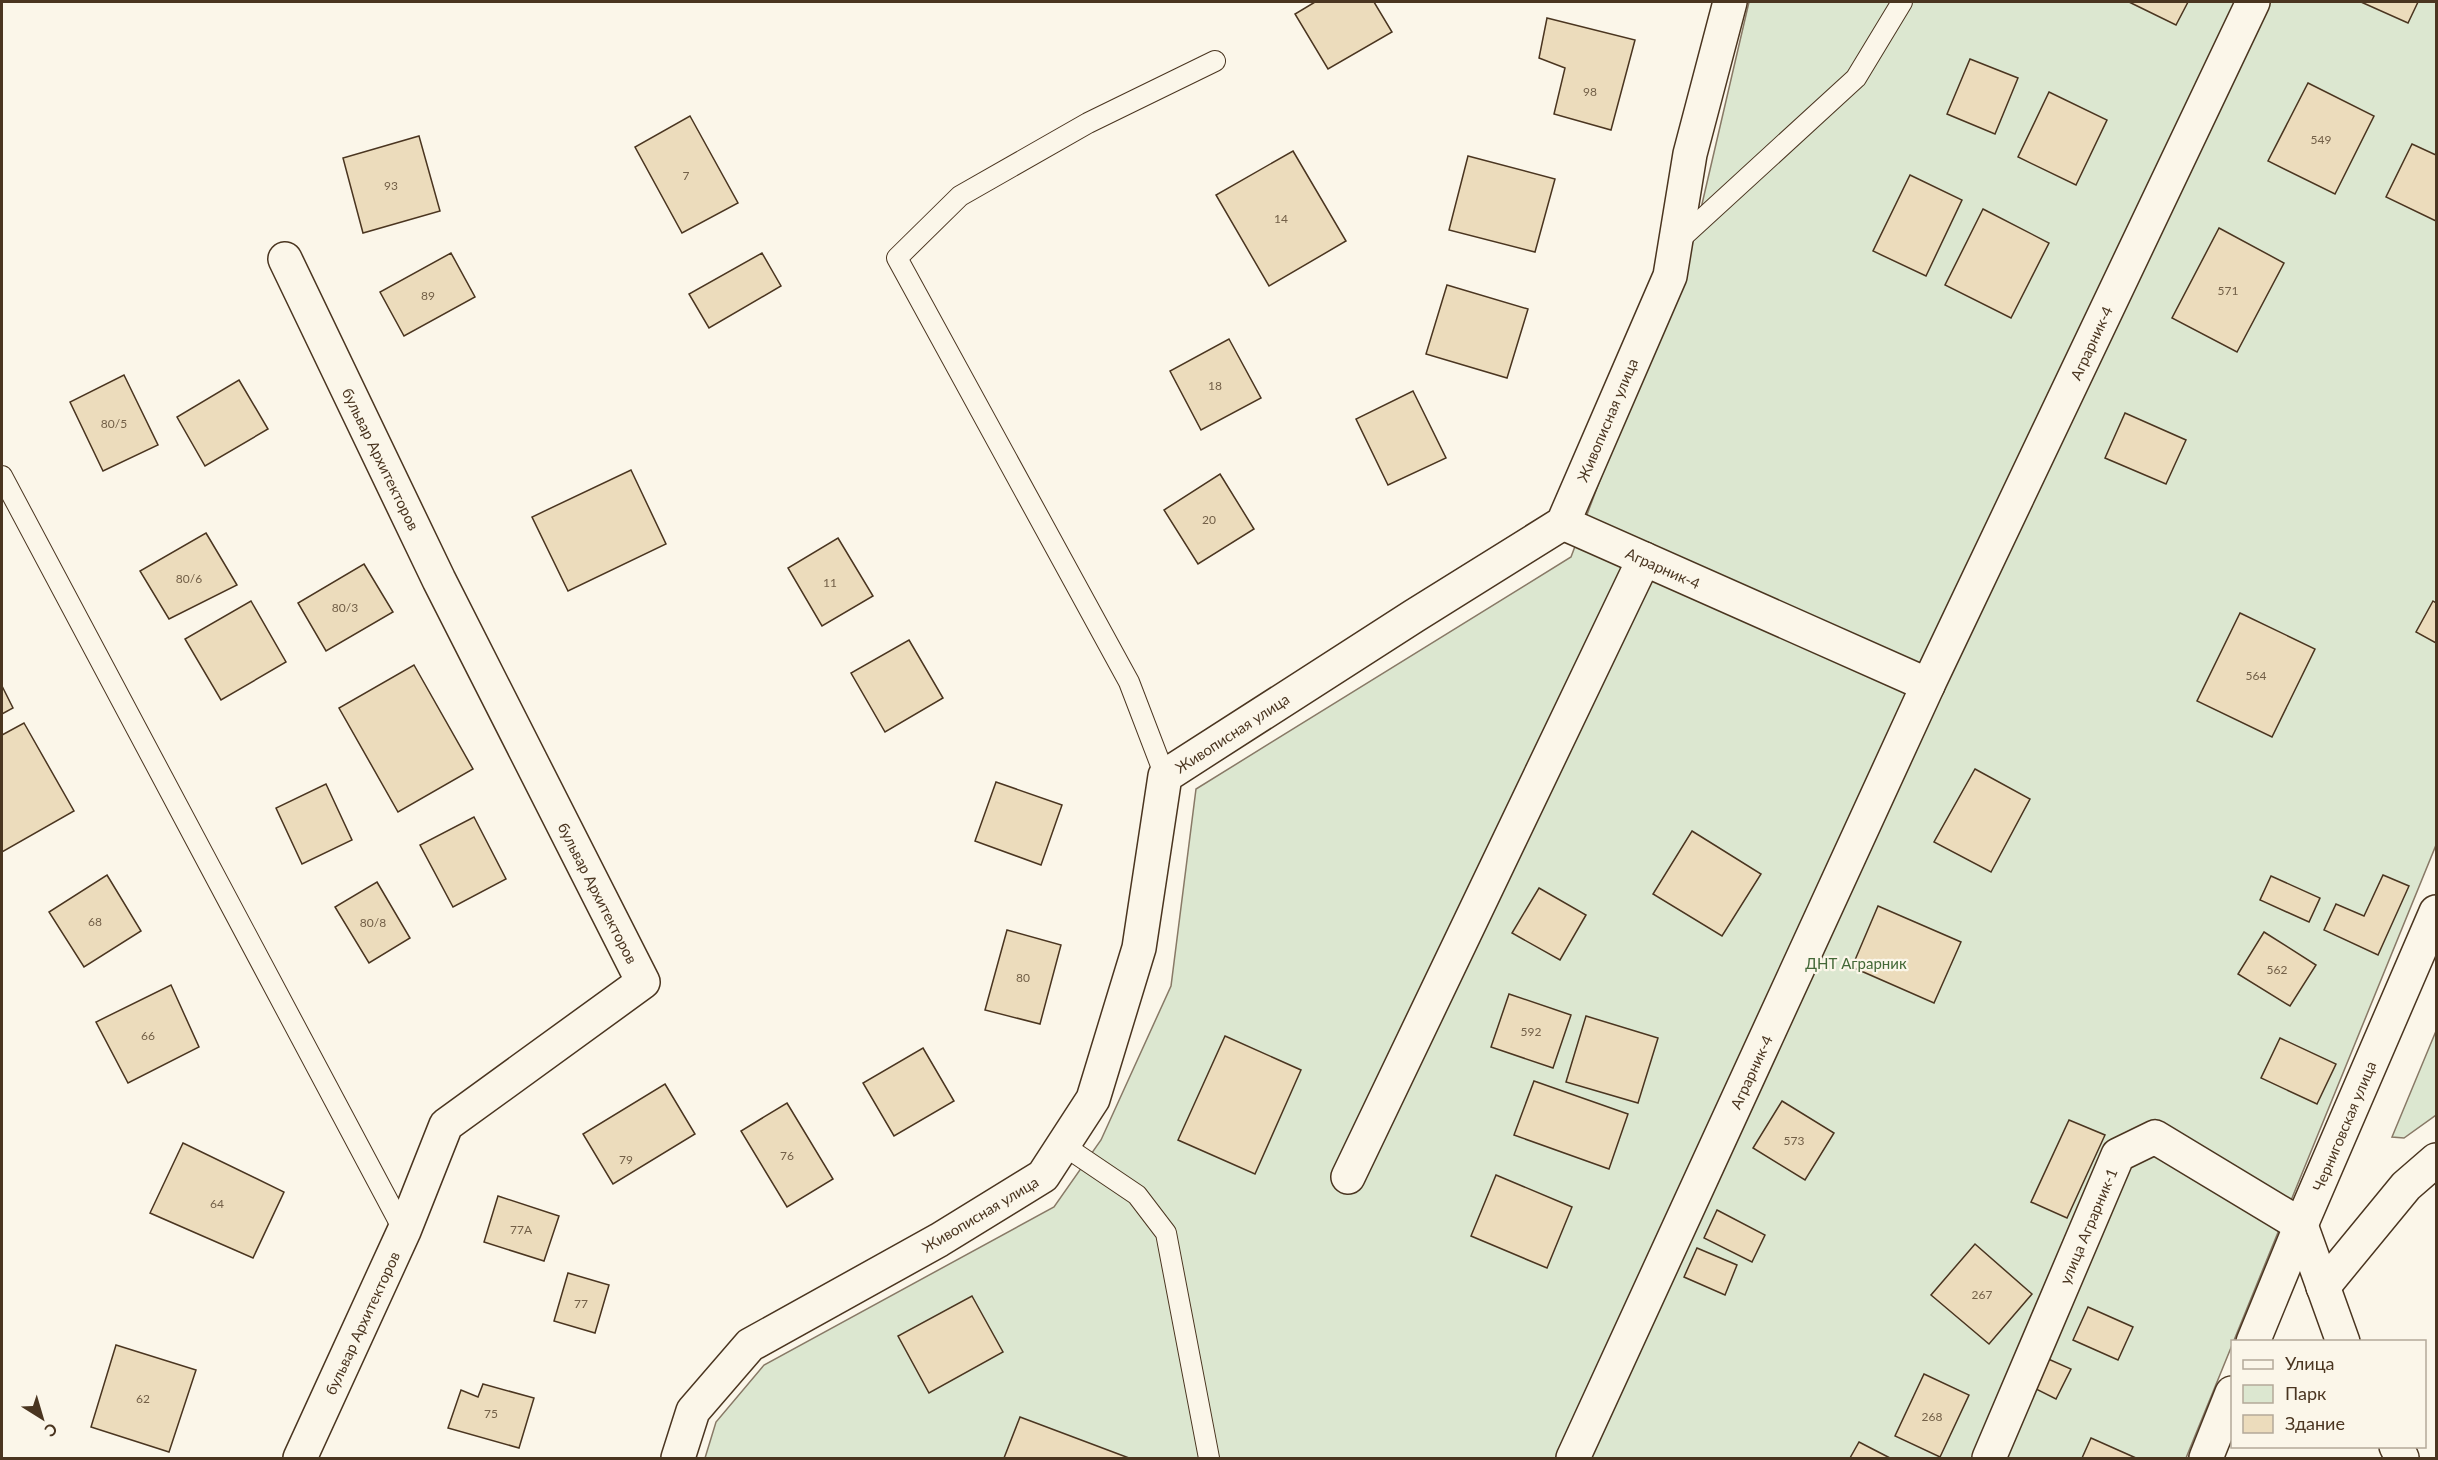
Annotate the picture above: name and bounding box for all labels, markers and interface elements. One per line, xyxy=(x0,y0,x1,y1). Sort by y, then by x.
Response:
house number: 98 xyxy=(1583,84,1597,99)
house number: 549 xyxy=(2311,132,2331,147)
house number: 7 xyxy=(683,168,690,183)
house number: 93 xyxy=(384,178,398,193)
house number: 14 xyxy=(1274,211,1288,226)
house number: 571 xyxy=(2218,283,2238,298)
house number: 89 xyxy=(421,288,435,303)
street label: Аграрник-4 xyxy=(2066,303,2116,383)
street label: Живописная улица xyxy=(1573,356,1641,484)
house number: 18 xyxy=(1208,378,1222,393)
street label: бульвар Архитекторов xyxy=(339,385,423,533)
house number: 80/5 xyxy=(101,416,127,431)
house number: 20 xyxy=(1202,512,1216,527)
street label: Аграрник-4 xyxy=(1623,544,1703,592)
house number: 80/6 xyxy=(176,571,202,586)
house number: 11 xyxy=(823,575,837,590)
house number: 80/3 xyxy=(332,600,358,615)
house number: 564 xyxy=(2246,668,2266,683)
street label: Живописная улица xyxy=(1172,689,1292,777)
street label: бульвар Архитекторов xyxy=(555,819,641,967)
house number: 68 xyxy=(88,914,102,929)
house number: 80/8 xyxy=(360,915,386,930)
park label: ДНТ Аграрник xyxy=(1805,954,1907,972)
house number: 562 xyxy=(2267,962,2287,977)
house number: 80 xyxy=(1016,970,1030,985)
house number: 592 xyxy=(1521,1024,1541,1039)
house number: 66 xyxy=(141,1028,155,1043)
street label: Аграрник-4 xyxy=(1726,1032,1776,1112)
street label: Черниговская улица xyxy=(2308,1058,2380,1194)
house number: 573 xyxy=(1784,1133,1804,1148)
house number: 76 xyxy=(780,1148,794,1163)
house number: 79 xyxy=(619,1152,633,1167)
street label: улица Аграрник-1 xyxy=(2055,1165,2121,1287)
street label: Живописная улица xyxy=(919,1172,1041,1256)
house number: 64 xyxy=(210,1196,224,1211)
house number: 77А xyxy=(510,1222,533,1237)
street label: бульвар Архитекторов xyxy=(321,1248,403,1398)
house number: 267 xyxy=(1972,1287,1992,1302)
house number: 77 xyxy=(574,1296,588,1311)
legend xyxy=(2231,1340,2426,1448)
text: Улица xyxy=(2285,1352,2335,1374)
text: Парк xyxy=(2285,1382,2327,1404)
north arrow xyxy=(12,1388,72,1448)
house number: 62 xyxy=(136,1391,150,1406)
house number: 75 xyxy=(484,1406,498,1421)
house number: 268 xyxy=(1922,1409,1942,1424)
text: Здание xyxy=(2285,1412,2345,1434)
text: С xyxy=(41,1420,61,1441)

